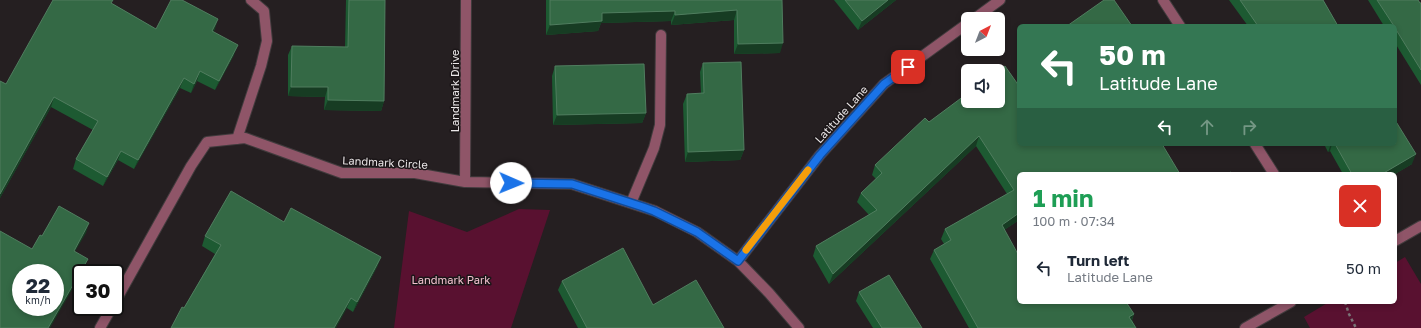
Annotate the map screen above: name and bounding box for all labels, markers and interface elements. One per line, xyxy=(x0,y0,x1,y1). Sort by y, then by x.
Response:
north arrow xyxy=(961,12,1005,56)
map controls xyxy=(961,12,1005,108)
text: 50 m xyxy=(1099,38,1166,71)
icon: left xyxy=(1033,40,1085,92)
street label: Landmark Drive xyxy=(448,50,461,132)
pin xyxy=(891,50,925,84)
icon: arrive xyxy=(897,56,919,78)
button: sound xyxy=(961,64,1005,108)
text: Latitude Lane xyxy=(1099,72,1218,94)
street label: Latitude Lane xyxy=(812,83,870,145)
icon: left xyxy=(1154,116,1176,138)
icon: ahead xyxy=(1196,116,1218,138)
icon: right xyxy=(1238,116,1260,138)
street label: Landmark Circle xyxy=(342,153,428,171)
position arrow xyxy=(490,162,532,204)
text: 1 min xyxy=(1033,183,1093,212)
button: close xyxy=(1339,185,1381,227)
text: 100 m · 07:34 xyxy=(1033,213,1115,229)
text: Turn left xyxy=(1067,251,1129,269)
icon: left xyxy=(1033,257,1055,279)
text: 50 m xyxy=(1346,259,1381,277)
speed limit sign: 30 xyxy=(72,264,124,316)
text: Latitude Lane xyxy=(1067,269,1153,285)
text: 22 xyxy=(26,273,50,297)
park label: Landmark Park xyxy=(411,273,491,286)
text: km/h xyxy=(25,294,51,306)

